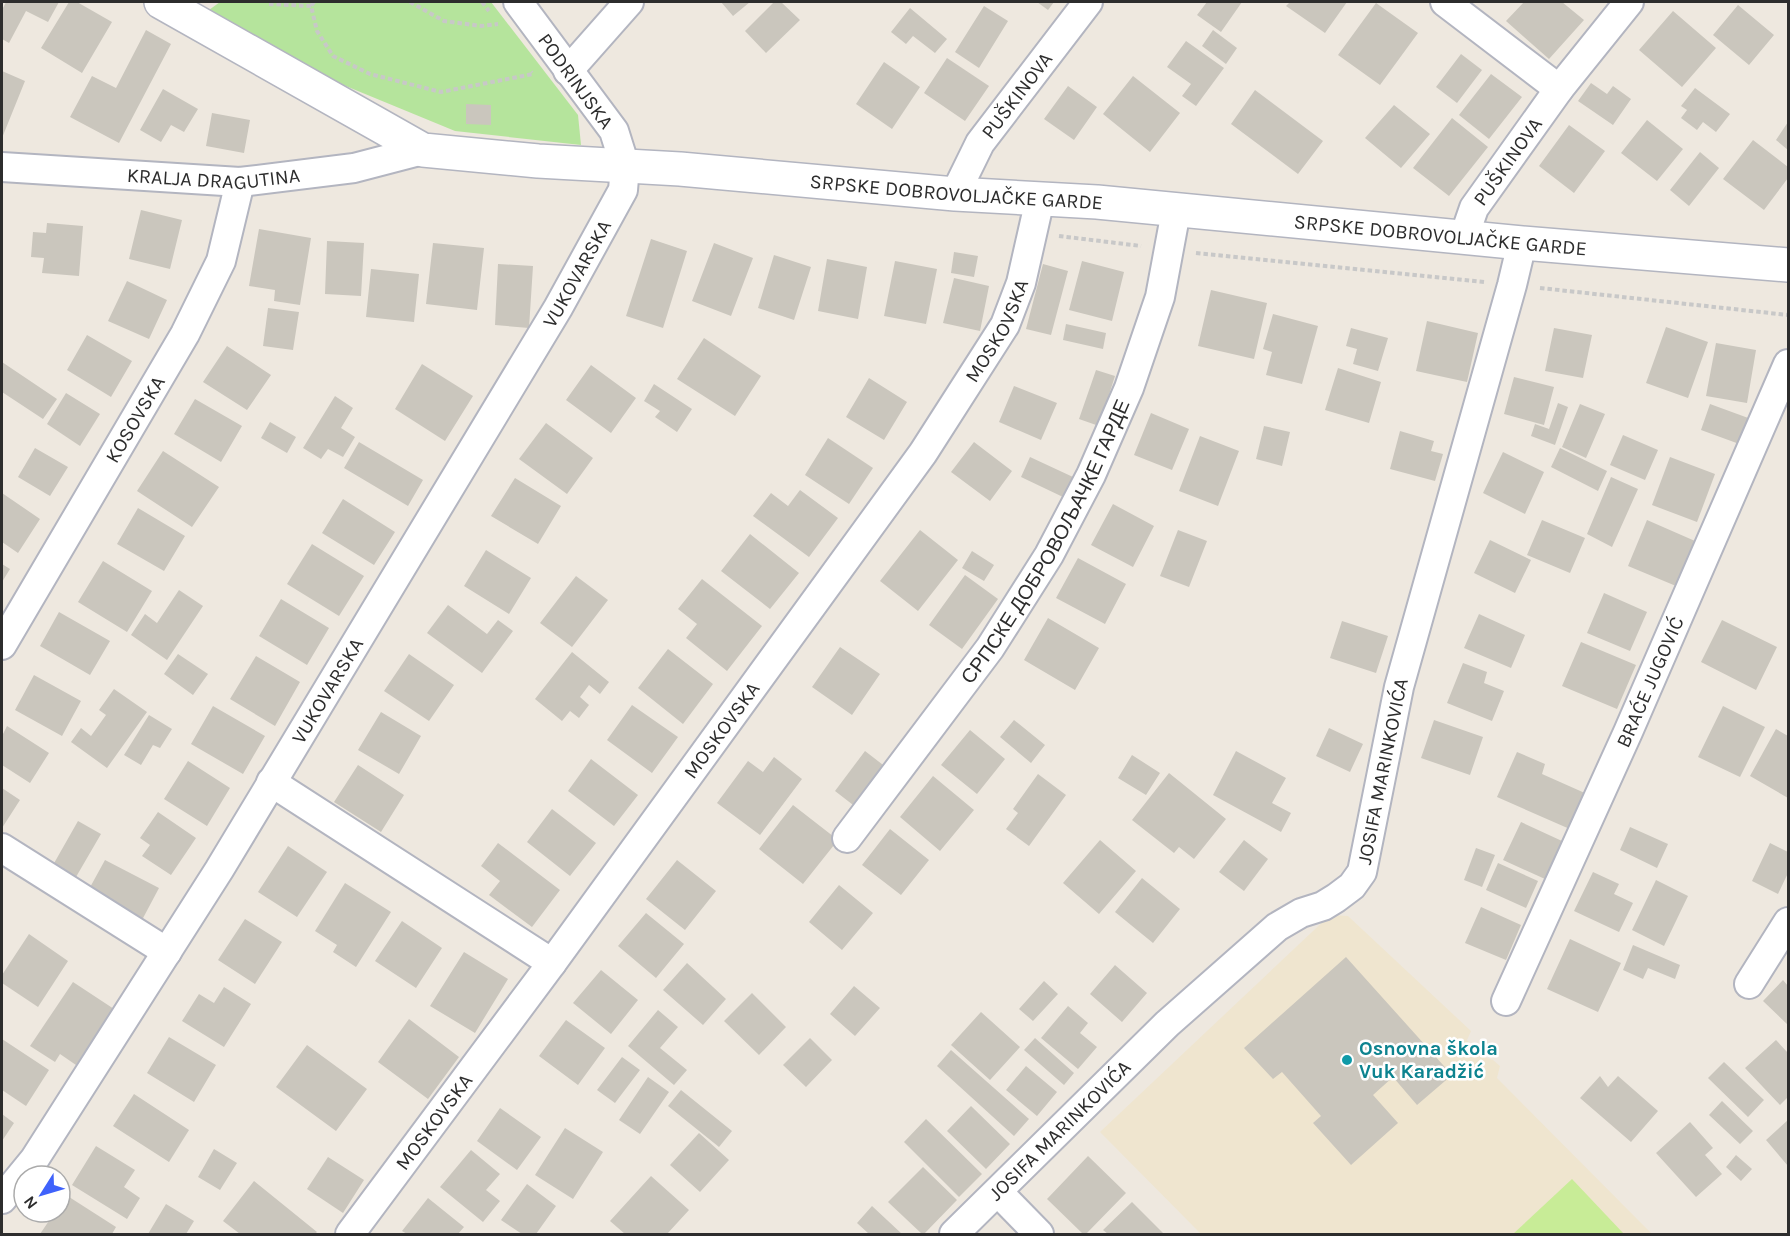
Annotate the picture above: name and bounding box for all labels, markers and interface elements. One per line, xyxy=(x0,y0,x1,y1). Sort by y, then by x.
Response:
street label: PODRINJSKA xyxy=(533,29,618,134)
street label: PUŠKINOVA xyxy=(977,48,1057,143)
street label: PUŠKINOVA xyxy=(1469,113,1547,210)
street label: KRALJA DRAGUTINA xyxy=(126,164,301,195)
street label: SRPSKE DOBROVOLJAČKE GARDE xyxy=(809,170,1104,215)
street label: SRPSKE DOBROVOLJAČKE GARDE xyxy=(1293,210,1588,260)
street label: VUKOVARSKA xyxy=(538,216,616,332)
street label: MOSKOVSKA xyxy=(960,276,1033,387)
street label: KOSOVSKA xyxy=(101,372,170,467)
street label: СРПСКЕ ДОБРОВОЉАЧКЕ ГАРДЕ xyxy=(956,396,1135,688)
street label: BRAĆE JUGOVIĆ xyxy=(1612,613,1689,751)
street label: VUKOVARSKA xyxy=(287,634,368,748)
street label: JOSIFA MARINKOVIĆA xyxy=(1353,675,1413,867)
street label: MOSKOVSKA xyxy=(679,678,765,783)
place label: Osnovna škola Vuk Karadžić xyxy=(1359,1037,1498,1083)
marker: Osnovna škola Vuk Karadžić xyxy=(1340,1053,1354,1067)
street label: JOSIFA MARINKOVIĆA xyxy=(984,1056,1135,1205)
street label: MOSKOVSKA xyxy=(391,1070,477,1175)
north arrow xyxy=(12,1164,72,1224)
text: N xyxy=(19,1192,41,1213)

